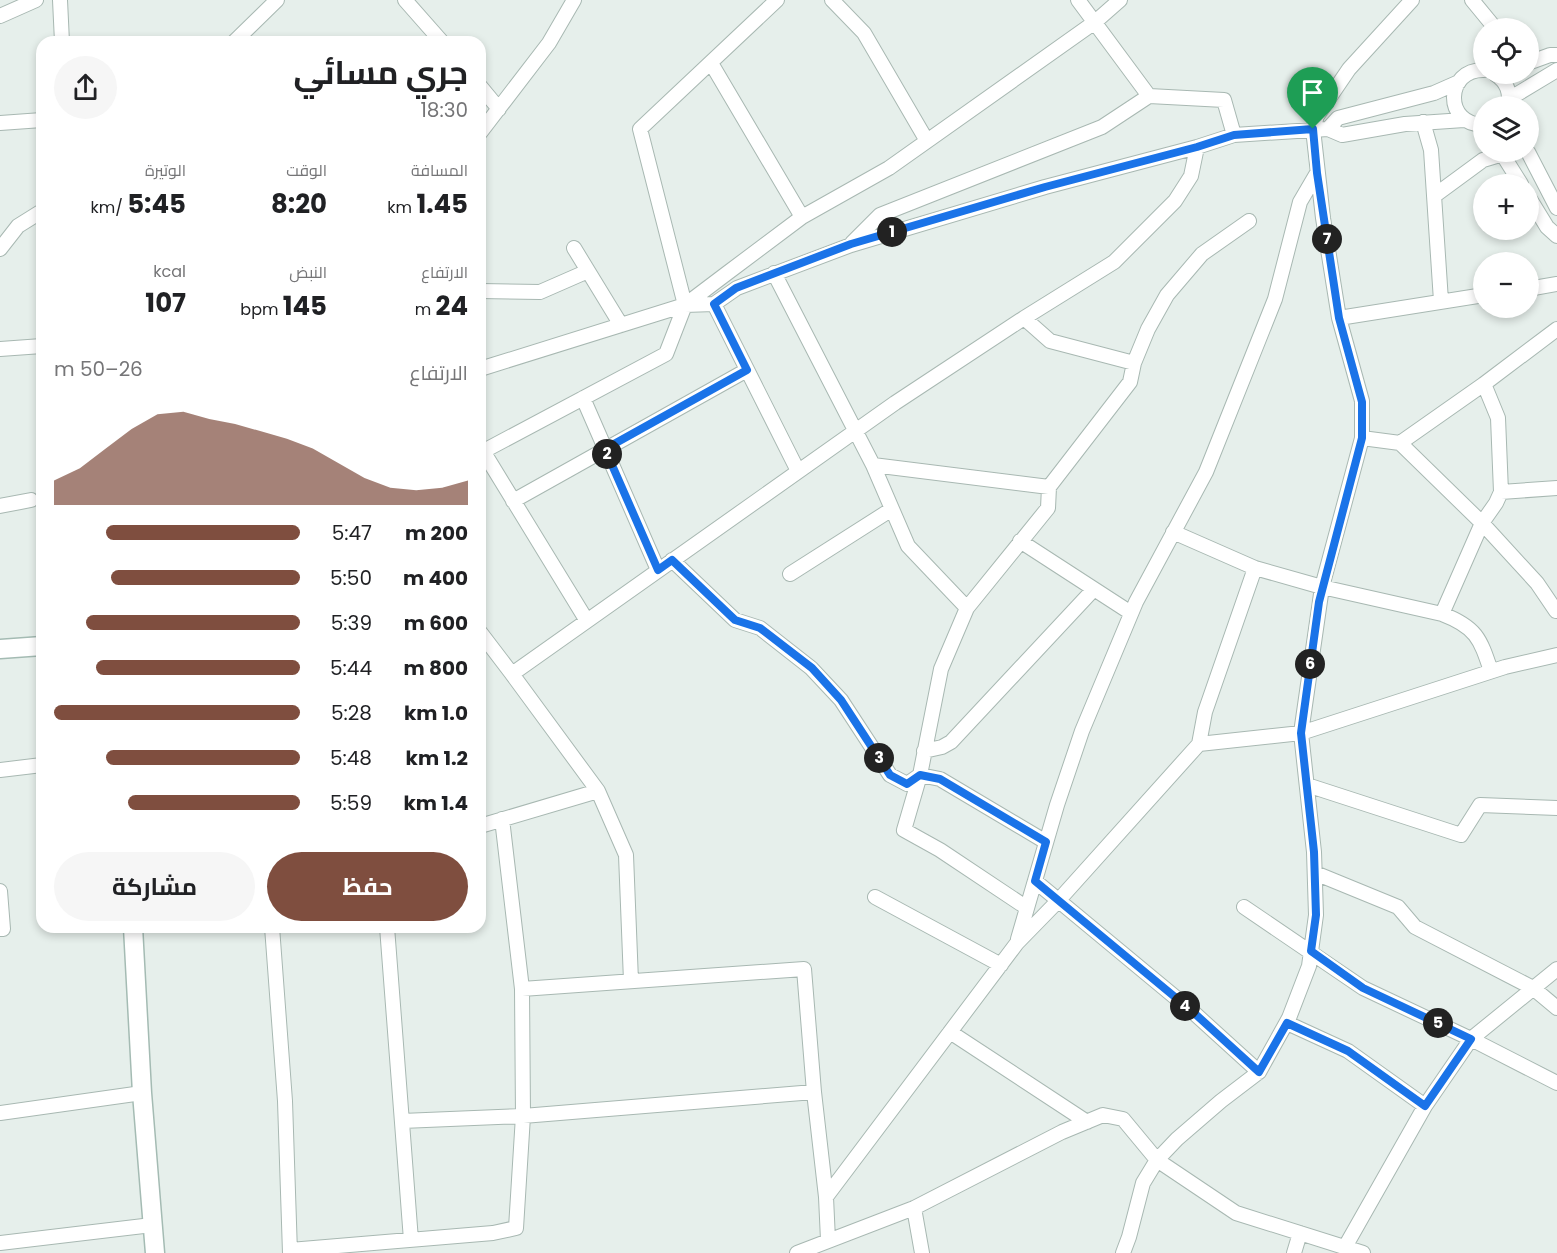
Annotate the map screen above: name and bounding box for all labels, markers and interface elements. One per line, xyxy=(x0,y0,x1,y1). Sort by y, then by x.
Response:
map controls xyxy=(1473,18,1539,318)
button: locate xyxy=(1473,18,1539,84)
text: جري مسائي xyxy=(293,49,468,96)
button: share xyxy=(54,56,117,119)
pin xyxy=(1287,67,1338,129)
icon: arrive xyxy=(1296,76,1329,109)
text: 18:30 xyxy=(420,96,468,124)
button: layers xyxy=(1473,96,1539,162)
text: الوتيرة xyxy=(145,159,186,182)
text: الوقت xyxy=(286,159,327,182)
text: المسافة xyxy=(411,159,468,182)
button: + xyxy=(1473,174,1539,240)
text: 5:45 xyxy=(127,186,186,222)
text: 8:20 xyxy=(271,186,327,222)
text: 1.45 xyxy=(416,186,468,222)
text: /km xyxy=(91,196,127,219)
text: km xyxy=(387,196,416,219)
pin: 1 xyxy=(877,217,907,247)
text: 1 xyxy=(889,220,895,243)
pin: 7 xyxy=(1312,224,1342,254)
text: 7 xyxy=(1323,227,1331,250)
button: − xyxy=(1473,252,1539,318)
text: kcal xyxy=(153,260,186,283)
text: النبض xyxy=(289,261,327,284)
text: الارتفاع xyxy=(421,261,468,284)
text: 107 xyxy=(145,285,186,321)
text: 145 xyxy=(283,288,327,324)
text: 24 xyxy=(436,288,468,324)
text: bpm xyxy=(240,298,283,321)
text: m xyxy=(415,298,436,321)
text: 26–50 m xyxy=(54,355,143,383)
text: الارتفاع xyxy=(409,359,468,387)
pin: 2 xyxy=(592,439,622,469)
text: 2 xyxy=(602,442,612,465)
text: 5:47 xyxy=(332,519,372,547)
text: 200 m xyxy=(405,519,468,547)
text: 5:50 xyxy=(330,564,372,592)
text: 400 m xyxy=(403,564,468,592)
text: 5:39 xyxy=(331,609,372,637)
text: 600 m xyxy=(404,609,468,637)
pin: 6 xyxy=(1295,649,1325,679)
text: 6 xyxy=(1305,652,1315,675)
text: 5:44 xyxy=(330,654,372,682)
text: 800 m xyxy=(404,654,468,682)
text: 5:28 xyxy=(331,699,372,727)
text: 1.0 km xyxy=(404,699,468,727)
pin: 3 xyxy=(864,743,894,773)
text: 5:48 xyxy=(330,744,372,772)
text: 1.2 km xyxy=(406,744,468,772)
text: 3 xyxy=(874,746,884,769)
text: 5:59 xyxy=(330,789,372,817)
text: 1.4 km xyxy=(404,789,468,817)
button: مشاركة xyxy=(54,852,255,921)
button: حفظ xyxy=(267,852,468,921)
pin: 4 xyxy=(1170,991,1200,1021)
text: 4 xyxy=(1180,994,1190,1017)
pin: 5 xyxy=(1423,1008,1453,1038)
text: 5 xyxy=(1433,1011,1443,1034)

